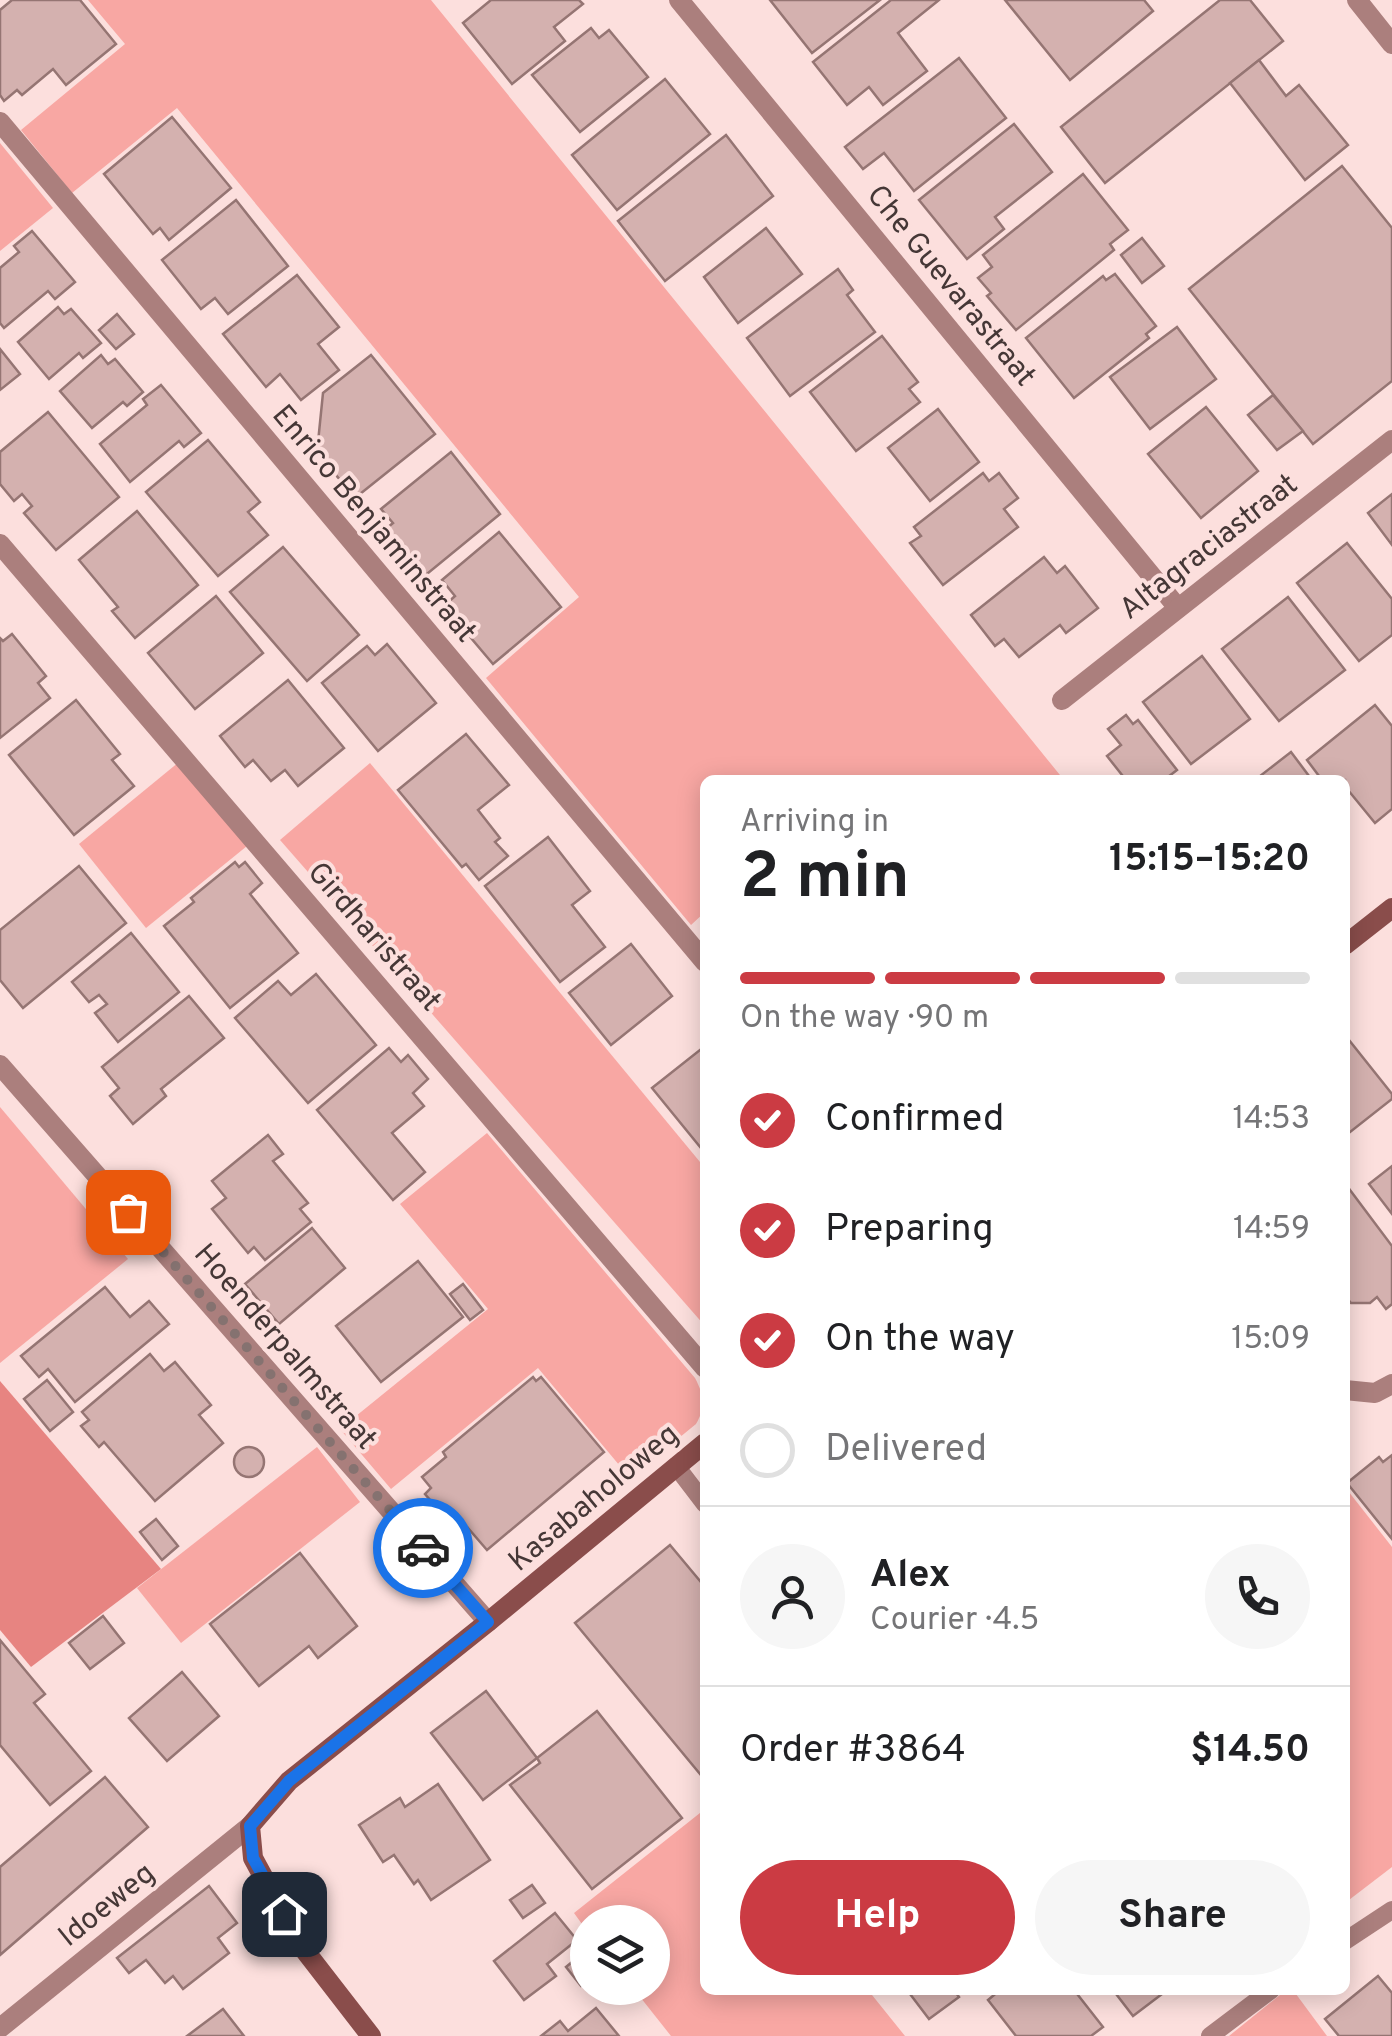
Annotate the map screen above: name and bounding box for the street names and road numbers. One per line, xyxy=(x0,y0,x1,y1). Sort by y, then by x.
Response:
street label: Che Guevarastraat xyxy=(858,178,1043,395)
street label: Enrico Benjaminstraat xyxy=(263,398,483,651)
street label: Altagraciastraat xyxy=(1113,467,1306,629)
street label: Girdharistraat xyxy=(298,855,448,1020)
street label: Hoenderpalmstraat xyxy=(185,1237,384,1458)
street label: Kasabaholoweg xyxy=(502,1417,687,1581)
street label: Idoeweg xyxy=(52,1856,163,1956)

